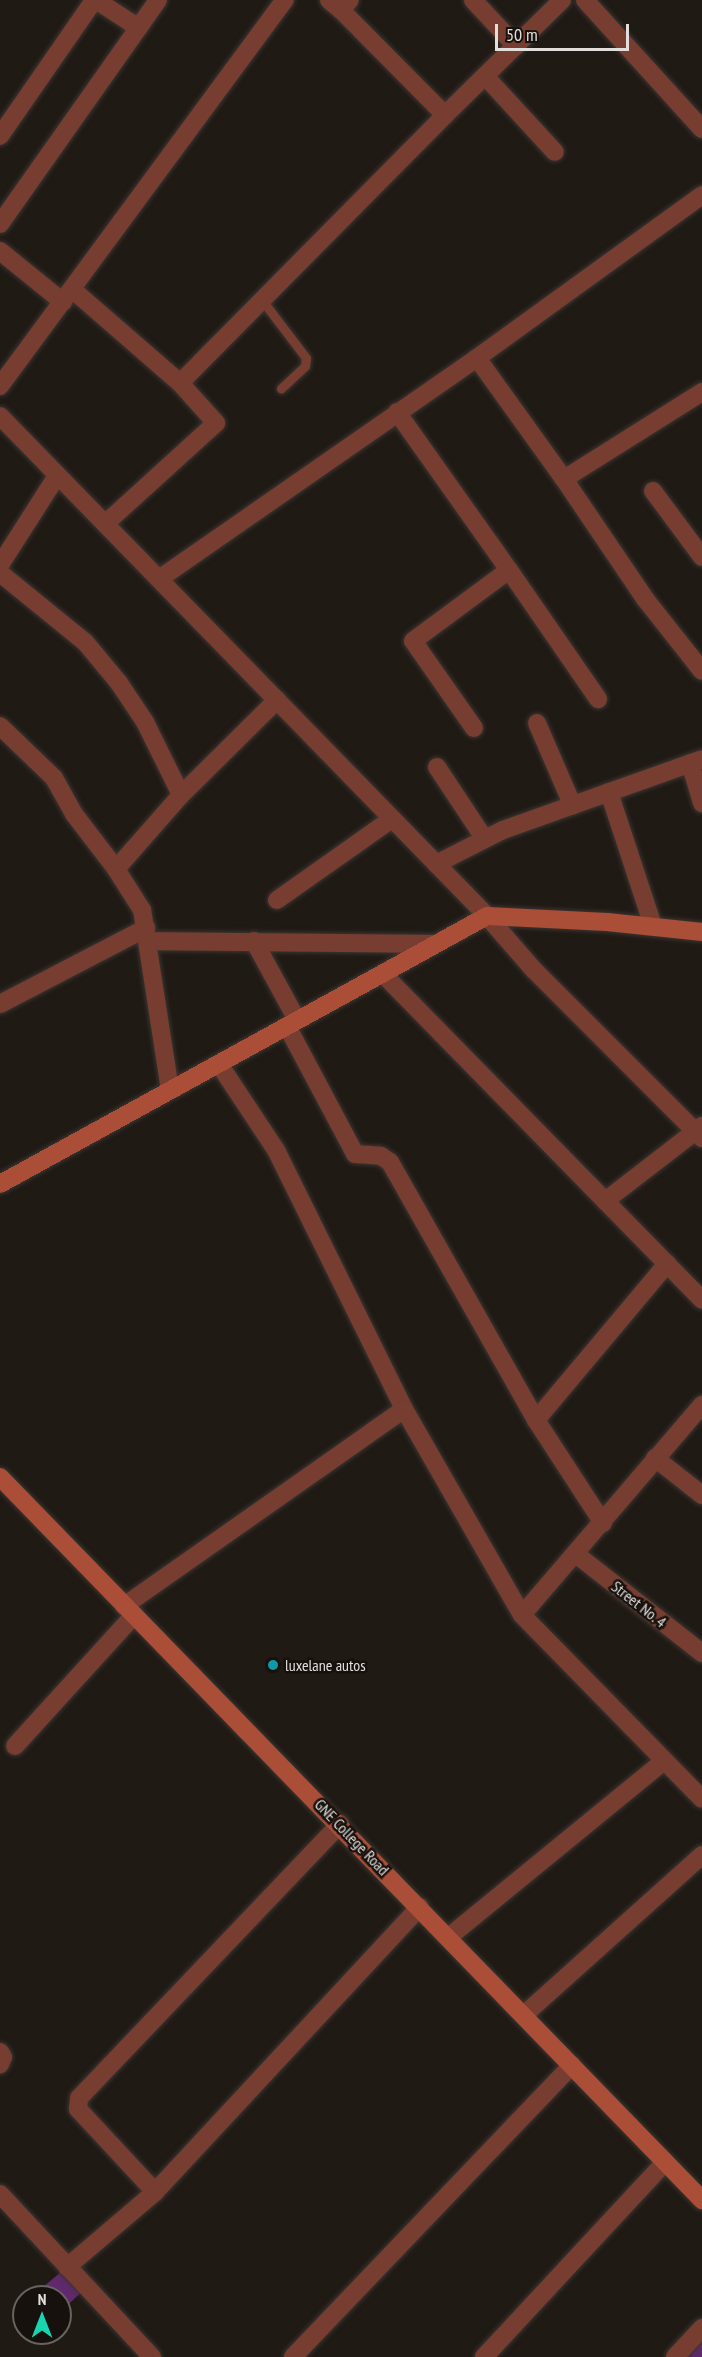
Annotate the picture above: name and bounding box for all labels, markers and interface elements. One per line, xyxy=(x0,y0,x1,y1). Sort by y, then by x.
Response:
scale bar xyxy=(498,12,632,50)
text: 50 m xyxy=(506,23,538,46)
street label: Street No. 4 xyxy=(607,1576,671,1632)
place label: luxelane autos xyxy=(285,1655,366,1675)
marker: luxelane autos xyxy=(266,1658,280,1672)
street label: GNE College Road xyxy=(311,1795,393,1879)
north arrow xyxy=(12,2285,72,2345)
text: N xyxy=(38,2289,46,2309)

